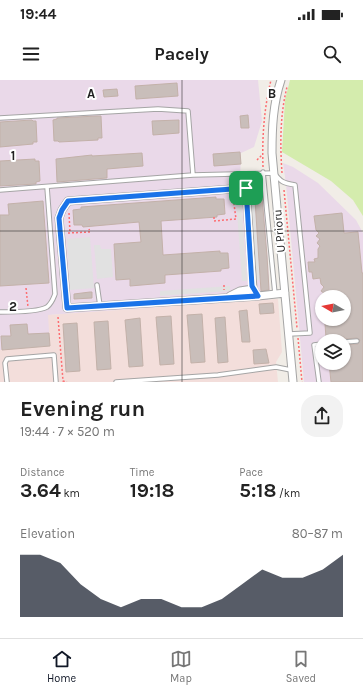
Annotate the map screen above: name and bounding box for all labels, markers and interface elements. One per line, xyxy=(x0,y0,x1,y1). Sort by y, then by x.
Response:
text: 19:44 xyxy=(20,5,56,23)
icon: menu xyxy=(20,43,42,65)
text: Pacely xyxy=(154,43,209,65)
icon: search xyxy=(321,43,343,65)
text: A xyxy=(87,86,95,101)
text: B xyxy=(268,86,276,101)
text: 1 xyxy=(11,148,15,163)
pin xyxy=(229,171,263,205)
icon: arrive xyxy=(235,177,257,199)
street label: U Prioru xyxy=(270,209,288,253)
north arrow xyxy=(315,290,351,326)
map controls xyxy=(315,290,351,370)
text: 2 xyxy=(9,299,17,314)
button: layers xyxy=(315,334,351,370)
button: share xyxy=(301,395,343,437)
text: Evening run xyxy=(20,396,145,422)
text: 19:44 · 7 × 520 m xyxy=(20,424,115,439)
text: Distance xyxy=(20,466,64,479)
text: Time xyxy=(130,466,154,479)
text: Pace xyxy=(239,466,263,479)
text: 3.64 xyxy=(20,479,61,502)
text: 19:18 xyxy=(130,479,174,502)
text: 5:18 xyxy=(239,479,276,502)
text: km xyxy=(61,487,80,500)
text: /km xyxy=(276,487,300,500)
text: Elevation xyxy=(20,526,75,541)
text: 80–87 m xyxy=(292,526,343,541)
tab: Home xyxy=(47,648,76,685)
tab: Map xyxy=(170,648,192,685)
tab: Saved xyxy=(286,648,316,685)

